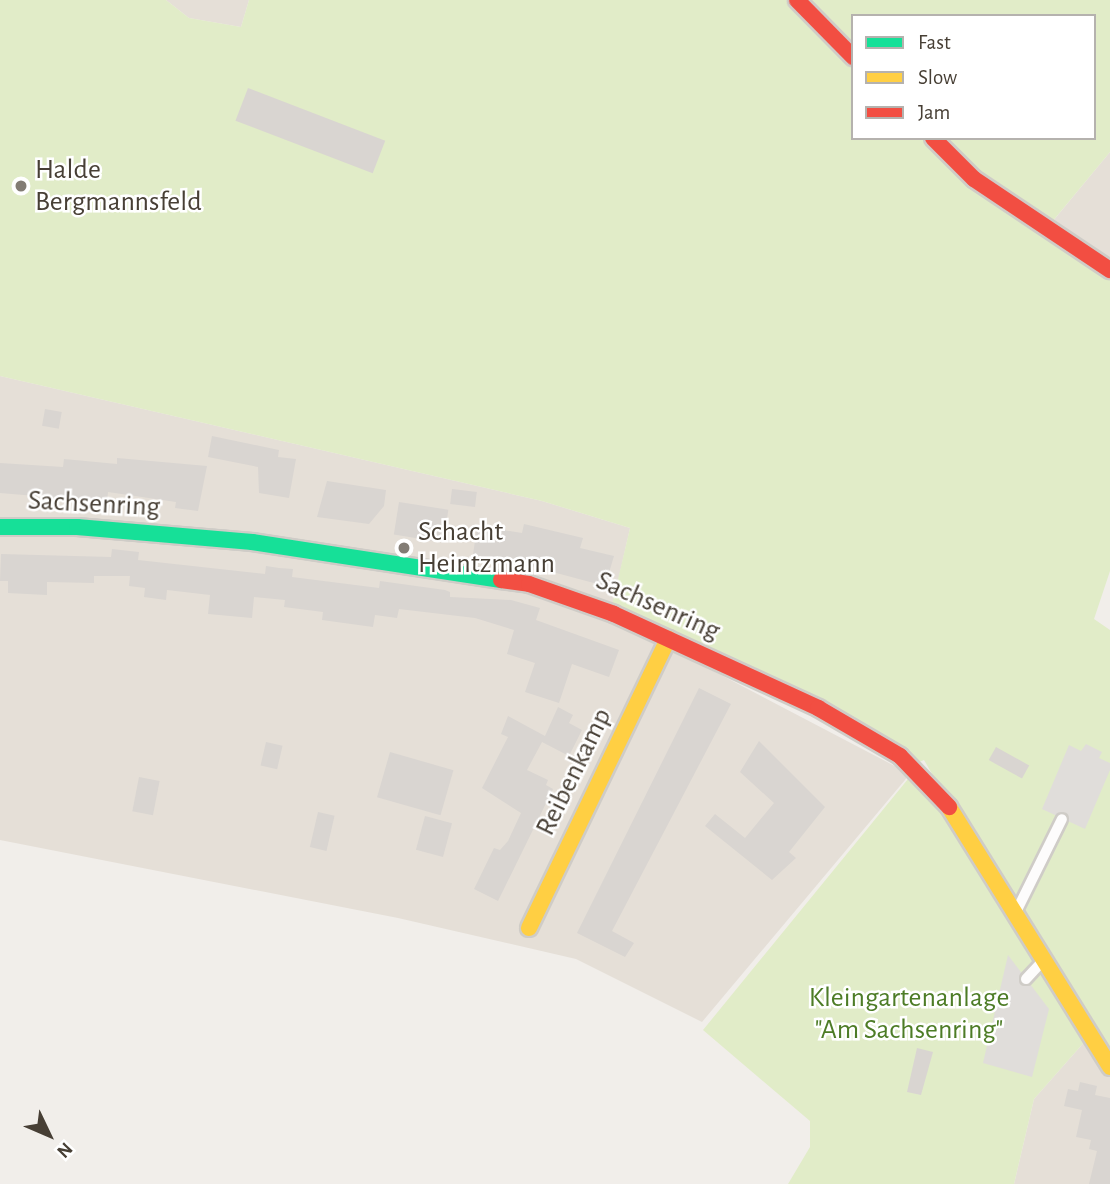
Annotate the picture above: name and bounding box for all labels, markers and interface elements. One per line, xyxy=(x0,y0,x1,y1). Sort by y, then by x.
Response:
legend xyxy=(851,14,1096,140)
text: Fast xyxy=(918,32,951,53)
text: Slow xyxy=(918,67,957,88)
text: Jam xyxy=(918,102,950,123)
place label: Halde Bergmannsfeld xyxy=(35,153,202,219)
marker: Halde Bergmannsfeld xyxy=(13,178,29,194)
street label: Sachsenring xyxy=(27,484,161,524)
place label: Schacht Heintzmann xyxy=(418,515,555,581)
marker: Schacht Heintzmann xyxy=(396,540,412,556)
street label: Sachsenring xyxy=(591,564,725,648)
street label: Reibenkamp xyxy=(529,703,619,841)
park label: Kleingartenanlage "Am Sachsenring" xyxy=(809,981,1009,1047)
north arrow xyxy=(14,1100,84,1170)
text: N xyxy=(53,1139,76,1161)

